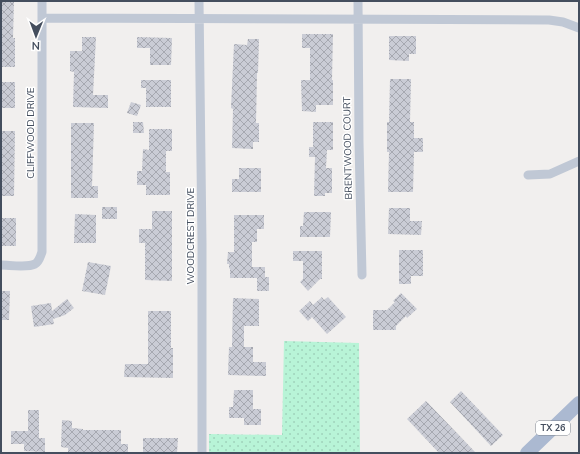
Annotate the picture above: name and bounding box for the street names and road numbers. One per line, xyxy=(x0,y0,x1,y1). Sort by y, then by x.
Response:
street label: CLIFFWOOD DRIVE xyxy=(24,87,38,179)
street label: BRENTWOOD COURT xyxy=(340,96,356,200)
street label: WOODCREST DRIVE xyxy=(184,187,198,284)
road number: TX 26 xyxy=(536,421,570,435)

